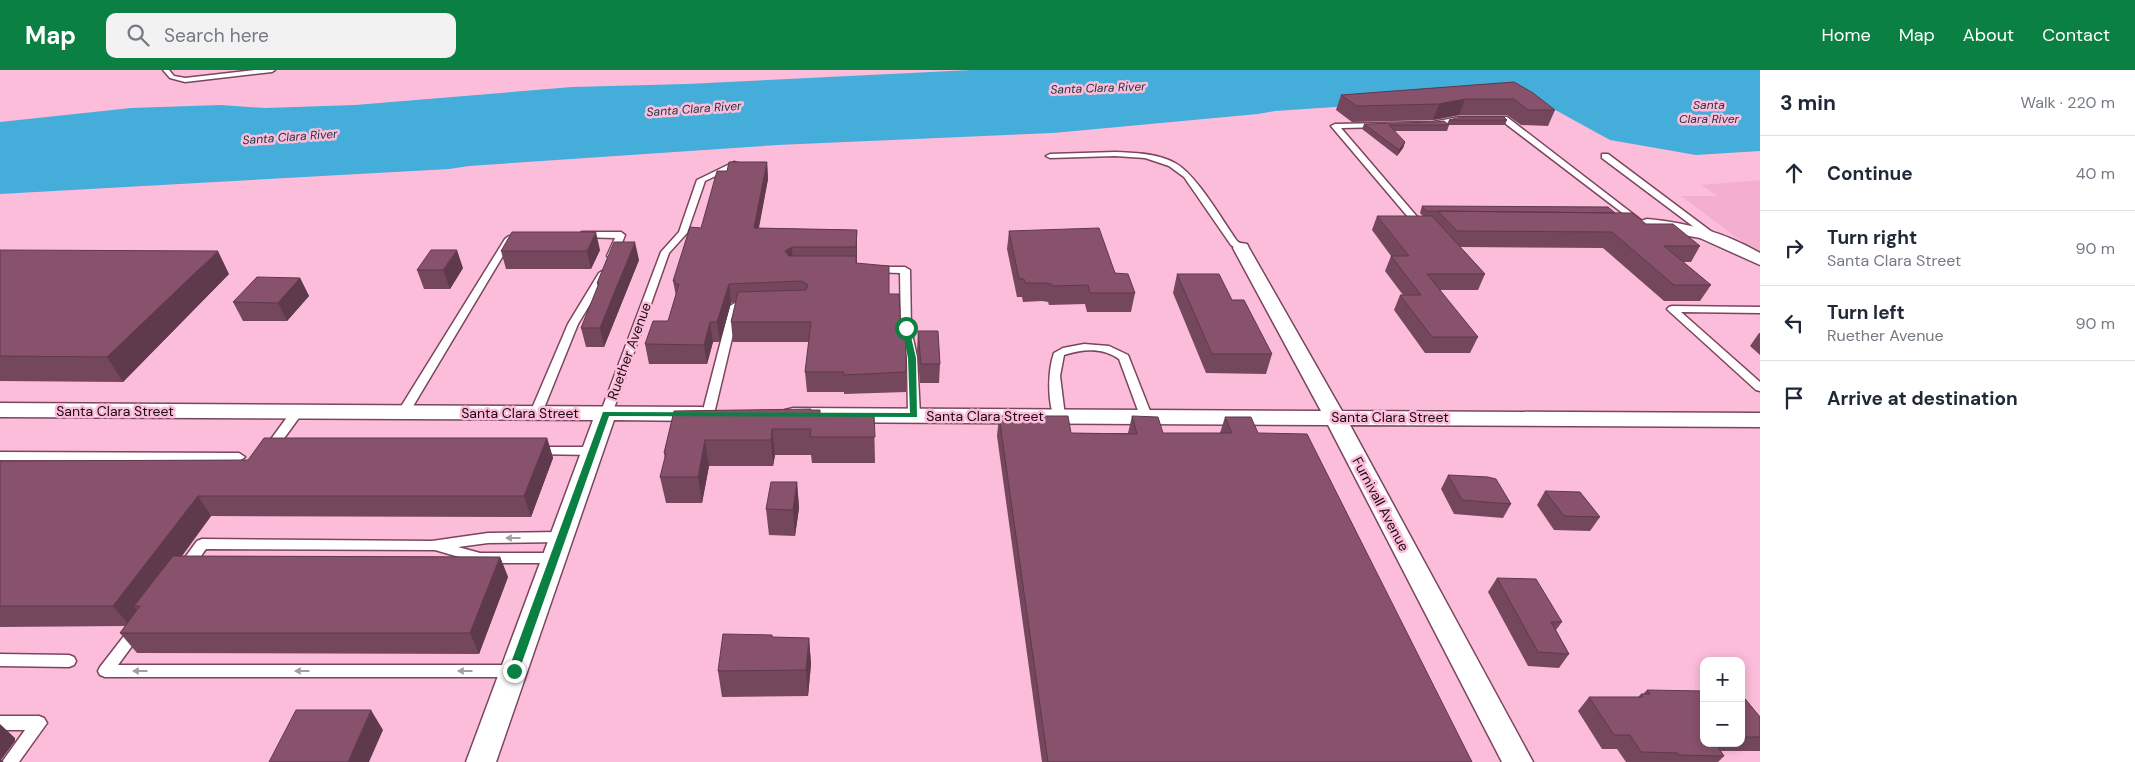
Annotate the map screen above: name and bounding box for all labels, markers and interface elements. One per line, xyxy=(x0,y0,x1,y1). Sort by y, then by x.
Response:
search box xyxy=(106,13,456,58)
text: Map xyxy=(25,20,76,51)
icon: search xyxy=(124,21,152,49)
text: Search here xyxy=(164,23,269,48)
text: Home xyxy=(1821,23,1871,47)
text: Map xyxy=(1899,23,1935,47)
text: About xyxy=(1963,23,2014,47)
text: Contact xyxy=(2042,23,2110,47)
water label: Santa Clara River xyxy=(1050,78,1146,98)
text: 3 min xyxy=(1780,89,1836,117)
text: Walk · 220 m xyxy=(2021,92,2115,113)
water label: Santa Clara River xyxy=(1679,97,1740,127)
water label: Santa Clara River xyxy=(646,98,743,120)
water label: Santa Clara River xyxy=(242,126,339,148)
icon: ahead xyxy=(1780,159,1808,187)
text: Continue xyxy=(1827,161,1913,186)
text: 40 m xyxy=(2076,163,2115,184)
text: Turn right xyxy=(1827,225,1917,250)
icon: right xyxy=(1780,234,1808,262)
text: 90 m xyxy=(2075,238,2115,259)
text: Santa Clara Street xyxy=(1827,250,1961,271)
street label: Ruether Avenue xyxy=(603,300,655,402)
text: Turn left xyxy=(1827,300,1905,325)
icon: left xyxy=(1780,309,1808,337)
text: 90 m xyxy=(2075,313,2115,334)
route start xyxy=(895,317,918,340)
text: Ruether Avenue xyxy=(1827,325,1944,346)
icon: arrive xyxy=(1780,384,1808,412)
text: Arrive at destination xyxy=(1827,386,2018,411)
street label: Santa Clara Street xyxy=(56,402,174,420)
street label: Santa Clara Street xyxy=(461,404,579,422)
street label: Santa Clara Street xyxy=(926,407,1044,425)
street label: Santa Clara Street xyxy=(1331,408,1449,426)
street label: Furnivall Avenue xyxy=(1349,454,1413,554)
one-way arrow xyxy=(504,534,520,542)
map controls xyxy=(1700,657,1745,747)
button: + xyxy=(1700,657,1745,702)
route end xyxy=(503,660,526,683)
one-way arrow xyxy=(132,667,148,675)
one-way arrow xyxy=(294,667,310,675)
one-way arrow xyxy=(457,667,473,675)
button: − xyxy=(1700,702,1745,747)

